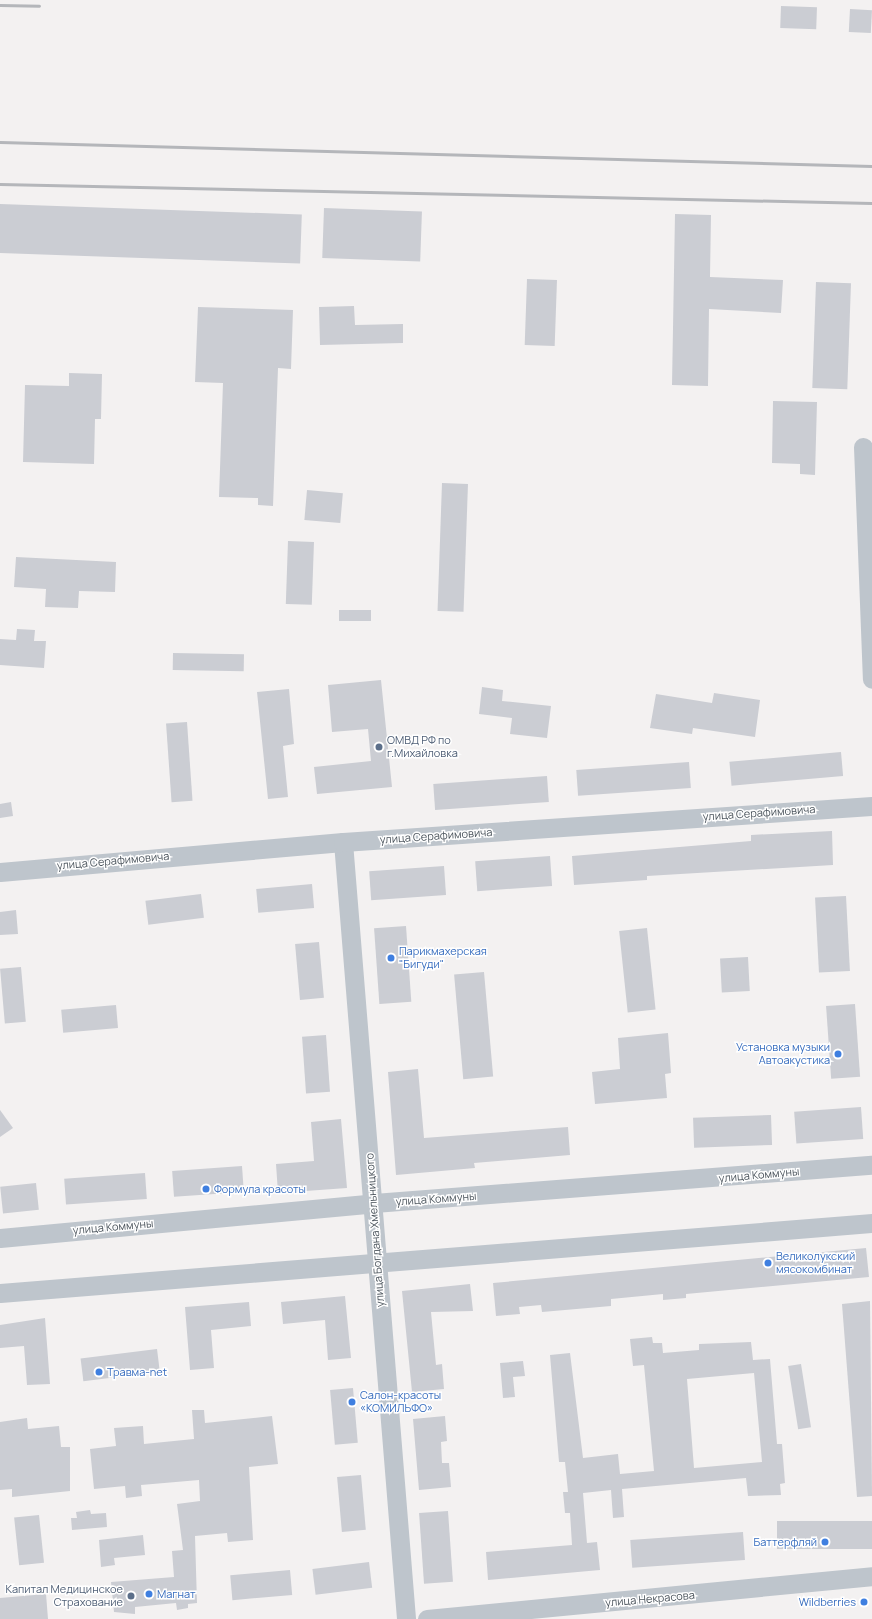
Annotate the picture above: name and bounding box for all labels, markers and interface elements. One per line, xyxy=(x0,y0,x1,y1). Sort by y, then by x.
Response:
place label: ОМВД РФ по г.Михайловка xyxy=(387,734,458,760)
marker: ОМВД РФ по г.Михайловка xyxy=(374,742,384,752)
street label: улица Серафимовича xyxy=(702,802,816,824)
street label: улица Серафимовича xyxy=(379,825,493,847)
street label: улица Серафимовича xyxy=(56,850,170,872)
place label: Парикмахерская "Бигуди" xyxy=(399,945,487,971)
marker: Парикмахерская "Бигуди" xyxy=(386,953,396,963)
place label: Установка музыки Автоакустика xyxy=(736,1041,830,1067)
marker: Установка музыки Автоакустика xyxy=(833,1049,843,1059)
street label: улица Богдана Хмельницкого xyxy=(363,1152,387,1308)
street label: улица Коммуны xyxy=(718,1165,800,1185)
place label: Формула красоты xyxy=(214,1182,306,1196)
marker: Формула красоты xyxy=(201,1184,211,1194)
street label: улица Коммуны xyxy=(395,1190,477,1208)
street label: улица Коммуны xyxy=(72,1217,154,1237)
place label: Великолукский мясокомбинат xyxy=(776,1250,855,1276)
marker: Великолукский мясокомбинат xyxy=(763,1258,773,1268)
place label: Травма-net xyxy=(107,1365,167,1379)
marker: Травма-net xyxy=(94,1367,104,1377)
place label: Салон-красоты «КОМИЛЬФО» xyxy=(360,1389,441,1415)
marker: Салон-красоты «КОМИЛЬФО» xyxy=(347,1397,357,1407)
place label: Баттерфляй xyxy=(754,1535,817,1549)
marker: Баттерфляй xyxy=(820,1537,830,1547)
place label: Капитал Медицинское Страхование xyxy=(5,1583,123,1609)
place label: Магнат xyxy=(157,1587,196,1601)
marker: Магнат xyxy=(144,1589,154,1599)
street label: улица Некрасова xyxy=(605,1589,695,1609)
marker: Капитал Медицинское Страхование xyxy=(126,1591,136,1601)
place label: Wildberries xyxy=(799,1595,856,1609)
marker: Wildberries xyxy=(859,1597,869,1607)

